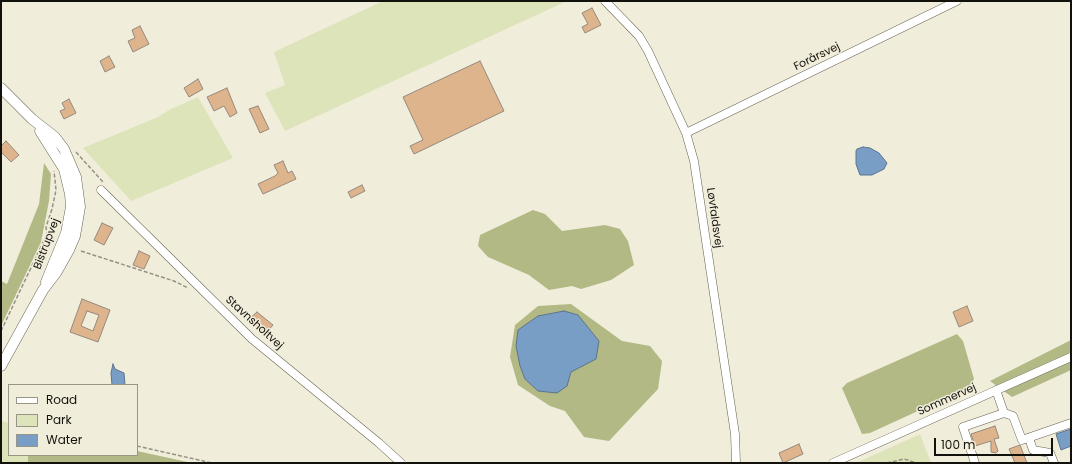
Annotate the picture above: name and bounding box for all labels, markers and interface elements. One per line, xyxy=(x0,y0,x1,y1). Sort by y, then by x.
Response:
street label: Forårsvej xyxy=(792,40,842,74)
street label: Løvfaldsvej xyxy=(703,187,725,249)
street label: Bistrupvej xyxy=(31,217,63,271)
street label: Stavnsholtvej xyxy=(222,294,286,352)
street label: Sommervej xyxy=(916,381,978,419)
legend xyxy=(8,384,138,456)
text: Road xyxy=(46,391,77,408)
text: Park xyxy=(46,411,72,428)
scale bar xyxy=(936,430,1055,456)
text: Water xyxy=(46,431,82,448)
text: 100 m xyxy=(941,436,975,453)

